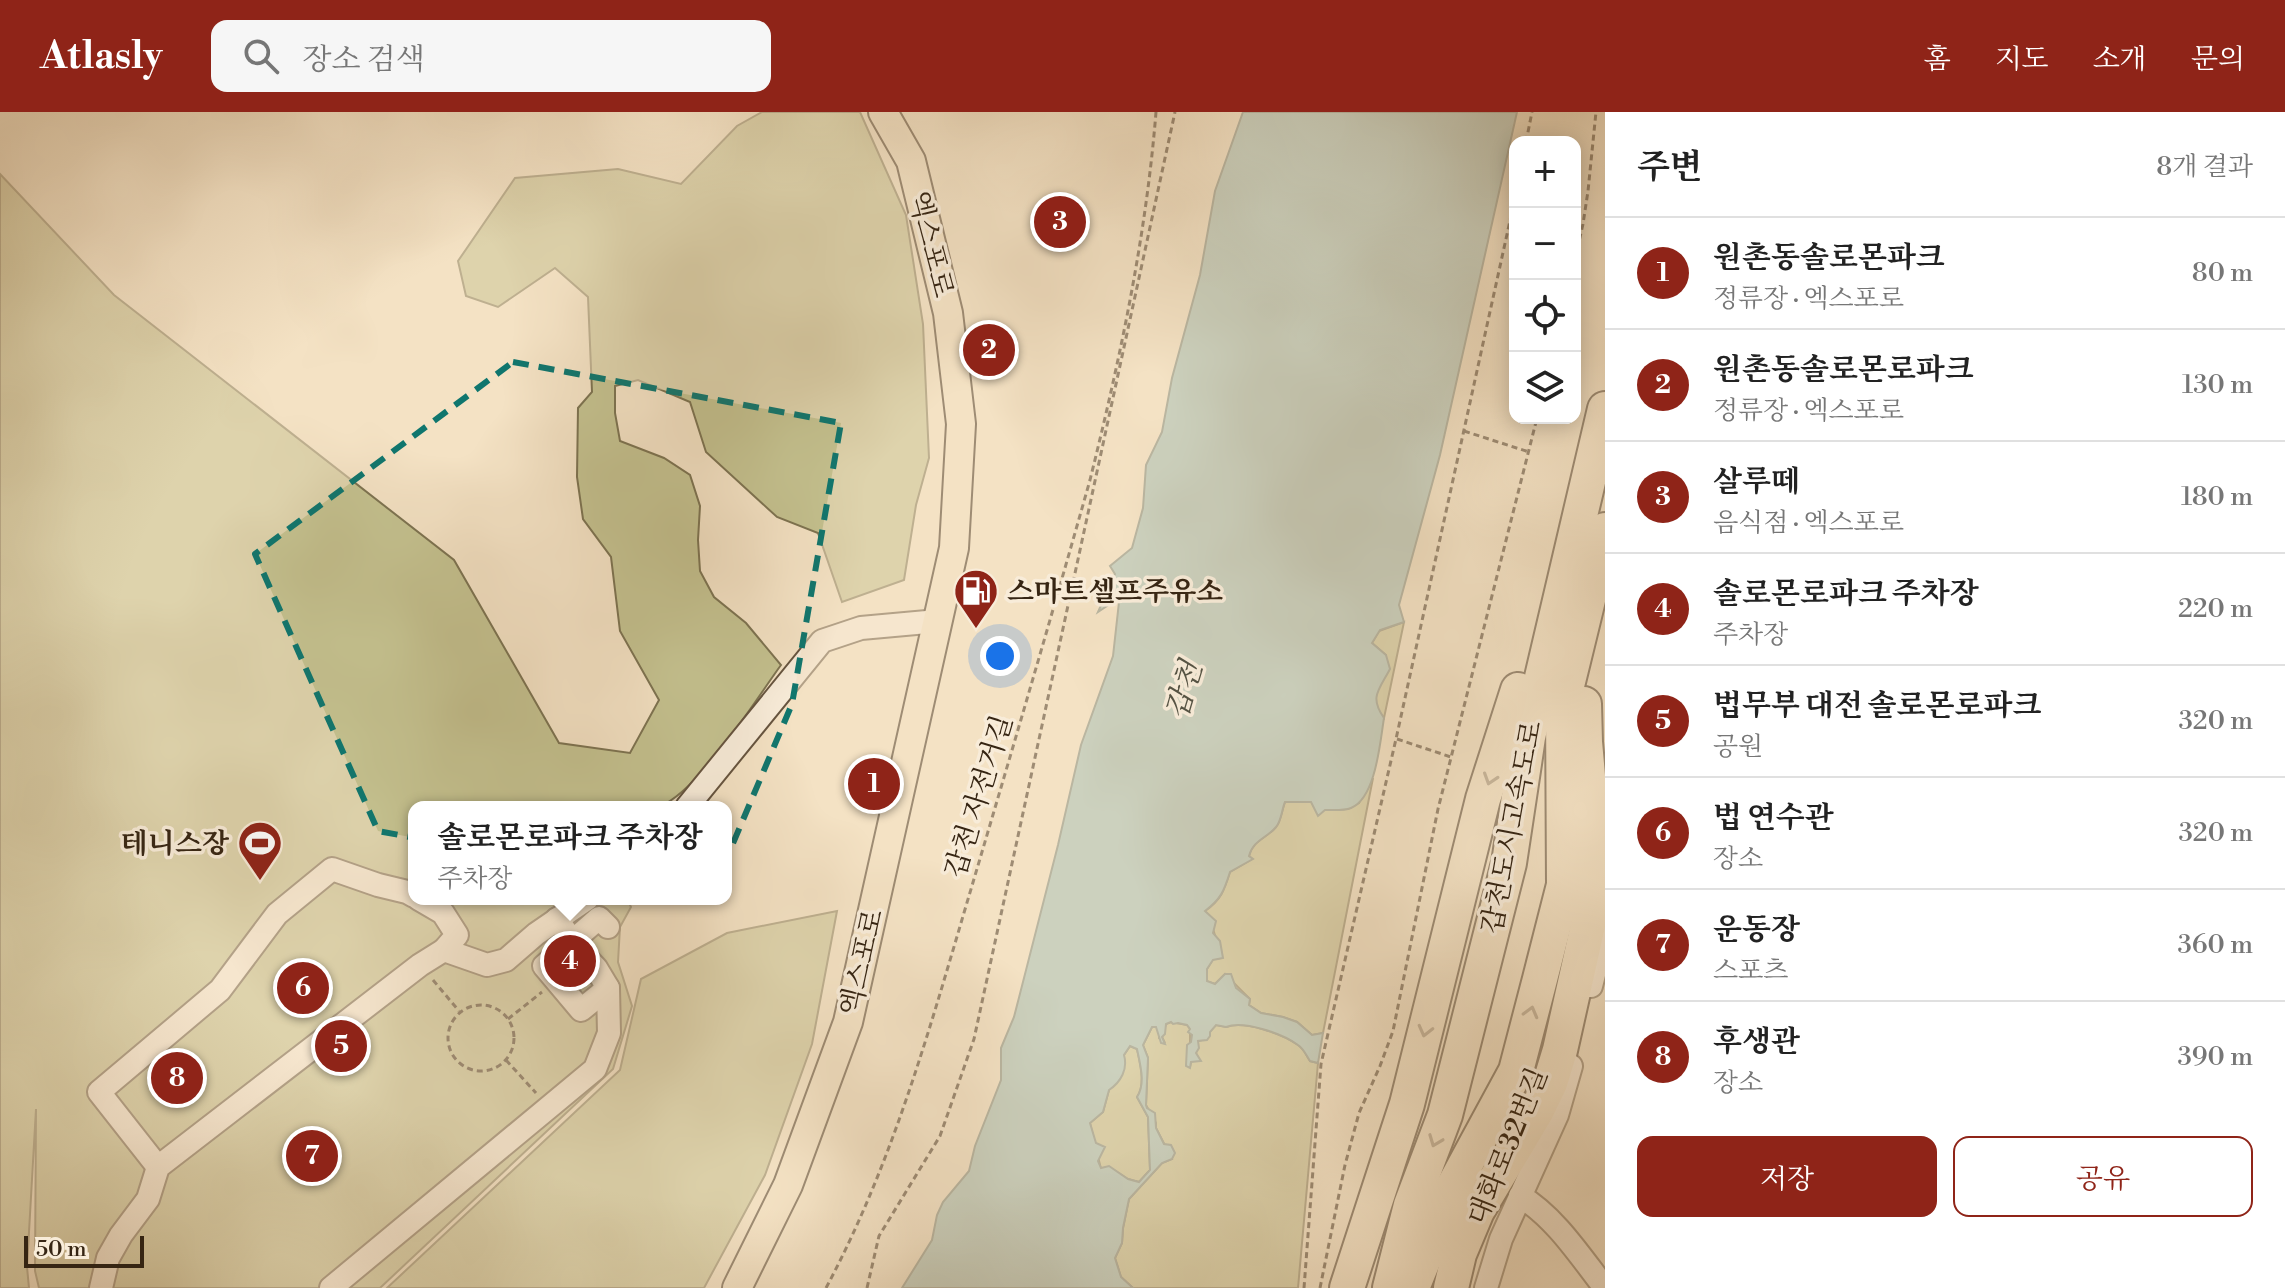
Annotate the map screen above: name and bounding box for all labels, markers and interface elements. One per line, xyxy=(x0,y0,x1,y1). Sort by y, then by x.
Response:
search box xyxy=(211,20,771,92)
text: Atlasly xyxy=(40,33,163,80)
icon: search xyxy=(239,34,283,78)
text: 장소 검색 xyxy=(303,41,425,79)
text: 홈 xyxy=(1924,42,1951,77)
text: 지도 xyxy=(1995,42,2049,77)
text: 소개 xyxy=(2093,42,2147,77)
text: 문의 xyxy=(2191,42,2245,77)
map controls xyxy=(1509,136,1581,424)
button: + xyxy=(1509,136,1581,208)
text: 주변 xyxy=(1637,147,1703,189)
text: 8개 결과 xyxy=(2156,151,2253,183)
street label: 엑스포로 xyxy=(900,188,961,301)
pin: 3 xyxy=(1034,192,1086,252)
button: − xyxy=(1509,208,1581,280)
text: 원촌동솔로몬파크 xyxy=(1713,239,1945,277)
text: 1 xyxy=(1657,257,1669,289)
text: 80 m xyxy=(2192,257,2253,289)
button: locate xyxy=(1509,280,1581,352)
text: 정류장 · 엑스포로 xyxy=(1713,283,1904,315)
pin: 2 xyxy=(963,320,1015,380)
text: 원촌동솔로몬로파크 xyxy=(1713,351,1974,389)
button: layers xyxy=(1509,352,1581,424)
text: 2 xyxy=(1655,369,1671,401)
text: 130 m xyxy=(2182,369,2253,401)
text: 정류장 · 엑스포로 xyxy=(1713,395,1904,427)
text: 살루떼 xyxy=(1713,463,1800,501)
text: 3 xyxy=(1655,481,1671,513)
text: 180 m xyxy=(2181,481,2253,513)
text: 음식점 · 엑스포로 xyxy=(1713,507,1904,539)
fuel station icon: 스마트셀프주유소 xyxy=(952,567,1000,630)
place label: 스마트셀프주유소 xyxy=(1007,575,1223,610)
text: 솔로몬로파크 주차장 xyxy=(1713,575,1979,613)
text: 4 xyxy=(1654,593,1672,625)
text: 220 m xyxy=(2178,593,2253,625)
text: 주차장 xyxy=(1713,619,1788,651)
your location xyxy=(980,636,1020,676)
water label: 갑천 xyxy=(1158,655,1212,724)
text: 법무부 대전 솔로몬로파크 xyxy=(1713,687,2041,725)
text: 5 xyxy=(1655,705,1671,737)
text: 320 m xyxy=(2178,705,2253,737)
street label: 갑천 자전거길 xyxy=(938,711,1021,882)
street label: 갑천도시고속도로 xyxy=(1475,718,1550,937)
text: 공원 xyxy=(1713,731,1763,763)
pin: 1 xyxy=(848,754,900,814)
one-way arrow xyxy=(1483,772,1499,786)
text: 법 연수관 xyxy=(1713,799,1834,837)
popup xyxy=(408,801,732,905)
text: 6 xyxy=(1655,817,1671,849)
text: 320 m xyxy=(2178,817,2253,849)
sports icon: 테니스장 xyxy=(236,819,284,882)
text: 솔로몬로파크 주차장 xyxy=(437,819,703,857)
place label: 테니스장 xyxy=(121,827,230,862)
text: 장소 xyxy=(1713,843,1763,875)
text: 주차장 xyxy=(437,863,513,895)
street label: 엑스포로 xyxy=(833,906,892,1019)
text: 운동장 xyxy=(1713,911,1800,949)
text: 7 xyxy=(1655,929,1671,961)
text: 360 m xyxy=(2178,929,2253,961)
pin: 4 xyxy=(544,931,596,991)
text: 스포츠 xyxy=(1713,955,1788,987)
pin: 6 xyxy=(277,958,329,1018)
one-way arrow xyxy=(1522,1006,1539,1020)
pin: 5 xyxy=(315,1016,367,1076)
text: 후생관 xyxy=(1713,1023,1800,1061)
one-way arrow xyxy=(1418,1024,1435,1038)
text: 8 xyxy=(1655,1041,1671,1073)
text: 390 m xyxy=(2178,1041,2253,1073)
pin: 8 xyxy=(151,1048,203,1108)
street label: 대화로32번길 xyxy=(1461,1063,1556,1230)
text: 장소 xyxy=(1713,1067,1763,1099)
pin: 7 xyxy=(286,1126,338,1186)
one-way arrow xyxy=(1428,1133,1445,1147)
button: 저장 xyxy=(1637,1136,1937,1217)
button: 공유 xyxy=(1953,1136,2253,1217)
scale bar xyxy=(24,1232,144,1268)
text: 50 m xyxy=(36,1236,87,1263)

